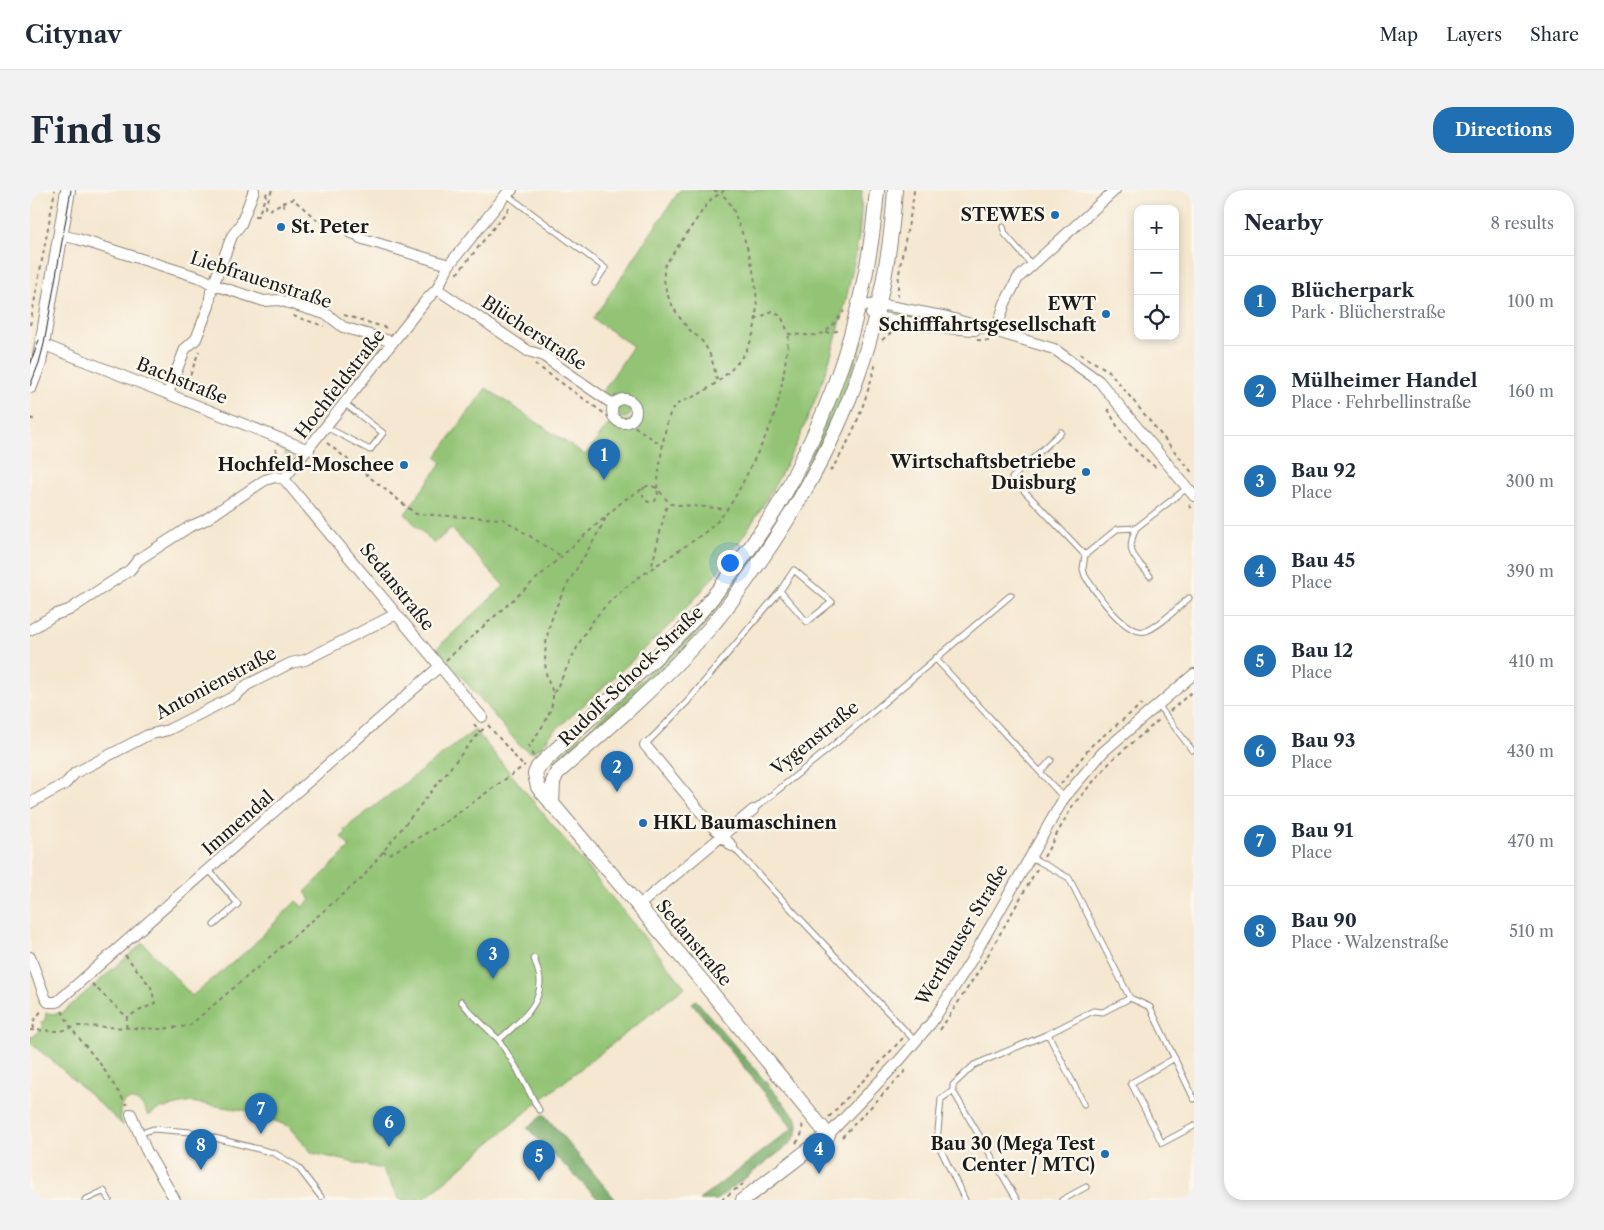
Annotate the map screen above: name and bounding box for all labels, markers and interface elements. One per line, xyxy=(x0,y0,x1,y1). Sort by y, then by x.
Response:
text: Citynav xyxy=(25,20,122,49)
text: Map xyxy=(1380,24,1418,46)
text: Layers xyxy=(1446,24,1502,46)
text: Share xyxy=(1530,24,1579,46)
button: Directions xyxy=(1433,107,1574,153)
text: Find us xyxy=(30,109,162,152)
place label: STEWES xyxy=(960,204,1045,226)
map controls xyxy=(1134,205,1179,340)
button: + xyxy=(1134,205,1179,250)
marker: STEWES xyxy=(1049,209,1061,221)
text: Nearby xyxy=(1244,210,1323,235)
text: 8 results xyxy=(1491,213,1554,233)
place label: St. Peter xyxy=(291,216,369,238)
marker: St. Peter xyxy=(275,221,287,233)
street label: Liebfrauenstraße xyxy=(187,247,335,313)
button: − xyxy=(1134,250,1179,295)
text: Blücherpark xyxy=(1291,279,1414,302)
street label: Blücherstraße xyxy=(477,291,591,375)
text: 1 xyxy=(1256,291,1264,311)
text: 100 m xyxy=(1508,291,1554,311)
place label: EWT Schifffahrtsgesellschaft xyxy=(879,293,1097,336)
button: locate xyxy=(1134,295,1179,340)
text: Park · Blücherstraße xyxy=(1291,302,1446,322)
marker: EWT Schifffahrtsgesellschaft xyxy=(1100,308,1112,320)
street label: Hochfeldstraße xyxy=(290,325,390,443)
street label: Bachstraße xyxy=(133,353,231,409)
text: Mülheimer Handel xyxy=(1291,369,1477,392)
text: 2 xyxy=(1255,381,1265,401)
text: 160 m xyxy=(1509,381,1554,401)
text: Place · Fehrbellinstraße xyxy=(1291,392,1471,412)
pin: 1 xyxy=(588,439,620,480)
place label: Wirtschaftsbetriebe Duisburg xyxy=(889,451,1077,494)
place label: Hochfeld-Moschee xyxy=(218,454,394,476)
marker: Hochfeld-Moschee xyxy=(398,459,410,471)
text: Bau 92 xyxy=(1291,459,1356,482)
marker: Wirtschaftsbetriebe Duisburg xyxy=(1080,466,1092,478)
text: 3 xyxy=(1255,471,1265,491)
text: 300 m xyxy=(1506,471,1554,491)
text: Place xyxy=(1291,482,1332,502)
street label: Sedanstraße xyxy=(355,539,439,635)
text: Bau 45 xyxy=(1291,549,1355,572)
your location xyxy=(717,550,743,576)
text: 4 xyxy=(1255,561,1265,581)
text: 390 m xyxy=(1507,561,1554,581)
text: Place xyxy=(1291,572,1332,592)
street label: Rudolf-Schock-Straße xyxy=(554,601,708,751)
text: Bau 12 xyxy=(1291,639,1353,662)
street label: Antonienstraße xyxy=(151,642,280,725)
text: 5 xyxy=(1256,651,1264,671)
text: 410 m xyxy=(1509,651,1554,671)
text: Place xyxy=(1291,662,1332,682)
street label: Vygenstraße xyxy=(766,696,863,781)
text: Bau 93 xyxy=(1291,729,1356,752)
text: 6 xyxy=(1255,741,1265,761)
text: 430 m xyxy=(1507,741,1554,761)
pin: 2 xyxy=(601,751,633,792)
text: Place xyxy=(1291,752,1332,772)
street label: Immendal xyxy=(198,786,278,860)
place label: HKL Baumaschinen xyxy=(653,812,838,834)
marker: HKL Baumaschinen xyxy=(637,817,649,829)
text: Bau 91 xyxy=(1291,819,1353,842)
text: 7 xyxy=(1256,831,1264,851)
text: 470 m xyxy=(1508,831,1554,851)
text: Place xyxy=(1291,842,1332,862)
street label: Werthauser Straße xyxy=(911,860,1013,1010)
street label: Sedanstraße xyxy=(651,895,737,991)
text: Bau 90 xyxy=(1291,909,1357,932)
text: 8 xyxy=(1255,921,1265,941)
text: 510 m xyxy=(1509,921,1554,941)
text: Place · Walzenstraße xyxy=(1291,932,1449,952)
pin: 3 xyxy=(477,938,509,979)
pin: 7 xyxy=(245,1093,277,1134)
pin: 6 xyxy=(373,1106,405,1147)
pin: 8 xyxy=(185,1129,217,1170)
pin: 4 xyxy=(803,1133,835,1174)
place label: Bau 30 (Mega Test Center / MTC) xyxy=(930,1133,1096,1176)
pin: 5 xyxy=(523,1140,555,1181)
marker: Bau 30 (Mega Test Center / MTC) xyxy=(1099,1148,1111,1160)

